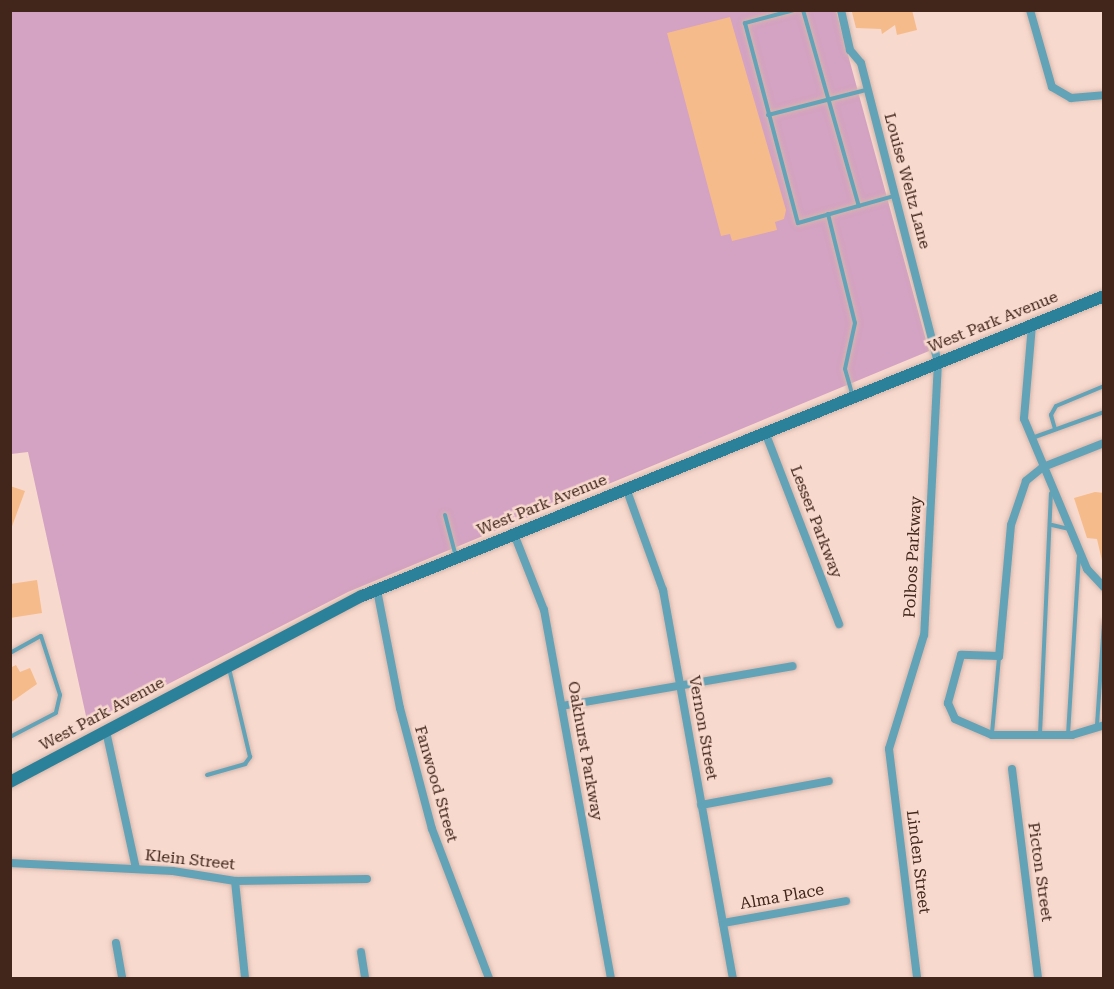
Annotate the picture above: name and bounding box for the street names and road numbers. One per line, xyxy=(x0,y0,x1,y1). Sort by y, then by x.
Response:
street label: Louise Weltz Lane xyxy=(880,111,934,251)
street label: West Park Avenue xyxy=(925,287,1061,357)
street label: Lesser Parkway xyxy=(786,463,846,581)
street label: West Park Avenue xyxy=(474,470,610,540)
street label: Polbos Parkway xyxy=(900,495,926,619)
street label: West Park Avenue xyxy=(36,673,168,755)
street label: Vernon Street xyxy=(684,674,722,782)
street label: Oakhurst Parkway xyxy=(563,680,607,822)
street label: Fanwood Street xyxy=(410,723,462,845)
street label: Linden Street xyxy=(902,809,934,915)
street label: Picton Street xyxy=(1024,821,1056,923)
street label: Klein Street xyxy=(144,846,236,874)
street label: Alma Place xyxy=(738,880,826,914)

